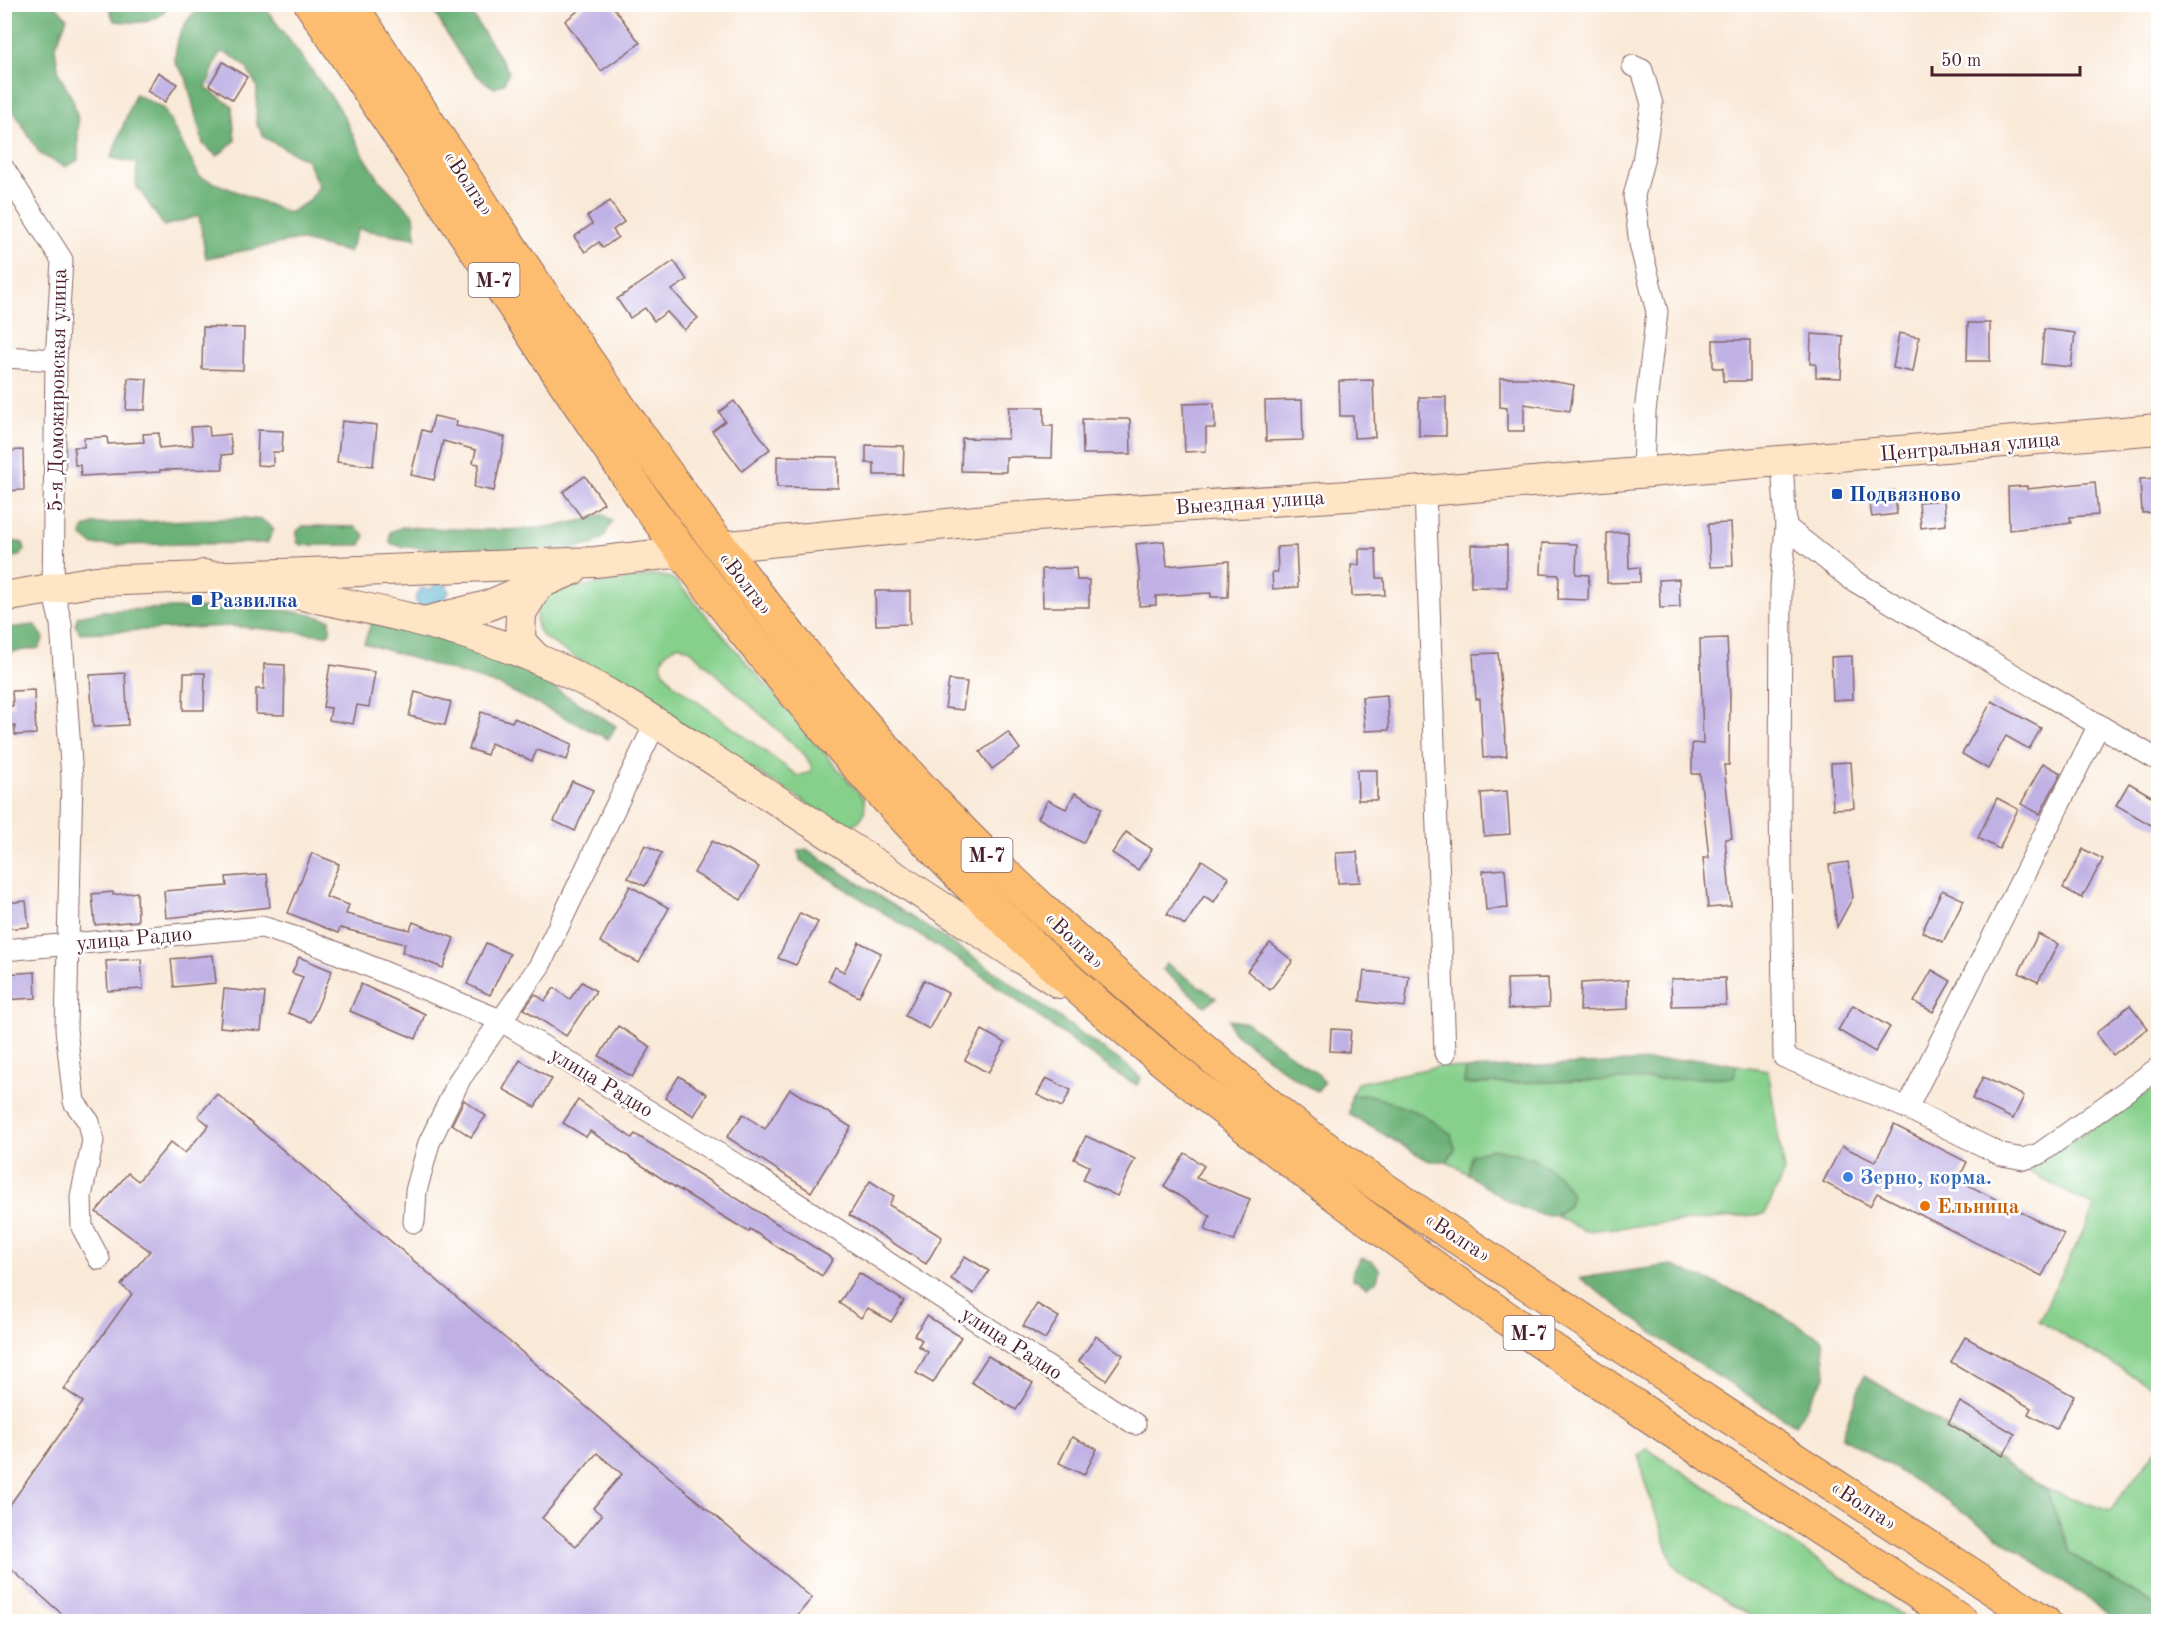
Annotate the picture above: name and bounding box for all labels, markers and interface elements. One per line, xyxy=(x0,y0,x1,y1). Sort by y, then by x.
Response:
scale bar xyxy=(1932,39,2080,77)
text: 50 m xyxy=(1941,52,1981,70)
street label: «Волга» xyxy=(438,147,497,221)
road number: М-7 xyxy=(468,263,520,297)
street label: 5-я Доможировская улица xyxy=(46,268,71,512)
street label: Центральная улица xyxy=(1879,429,2061,466)
place label: Подвязново xyxy=(1849,485,1961,506)
marker: Подвязново xyxy=(1830,487,1844,501)
street label: Выездная улица xyxy=(1175,488,1326,519)
street label: «Волга» xyxy=(714,548,776,620)
place label: Развилка xyxy=(209,591,298,612)
marker: Развилка xyxy=(190,593,204,607)
road number: М-7 xyxy=(962,838,1012,872)
street label: «Волга» xyxy=(1040,908,1108,974)
street label: улица Радио xyxy=(75,924,193,955)
street label: улица Радио xyxy=(546,1044,656,1122)
place label: Зерно, корма. xyxy=(1860,1168,1992,1189)
marker: Зерно, корма. xyxy=(1841,1170,1855,1184)
place label: Ельница xyxy=(1937,1197,2020,1218)
marker: Ельница xyxy=(1918,1199,1932,1213)
street label: «Волга» xyxy=(1420,1209,1494,1267)
street label: улица Радио xyxy=(957,1304,1066,1385)
road number: М-7 xyxy=(1504,1316,1555,1350)
street label: «Волга» xyxy=(1826,1477,1900,1535)

